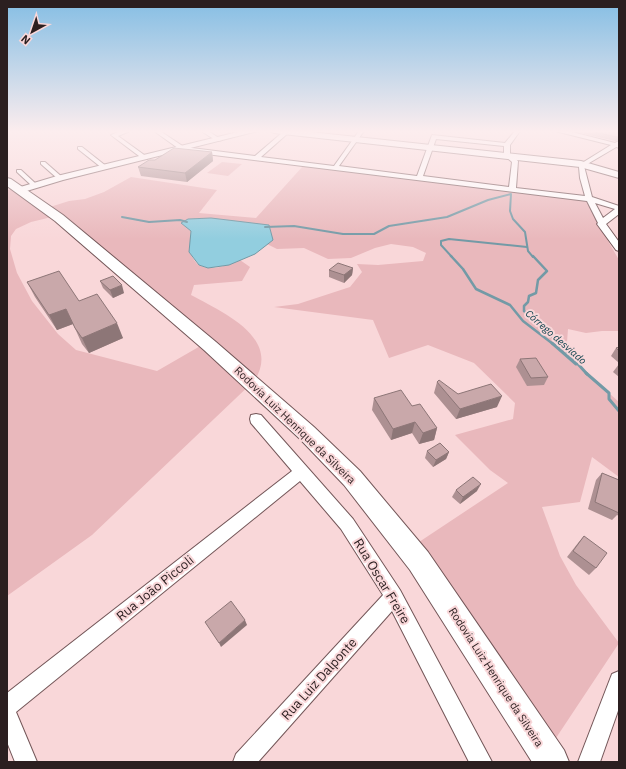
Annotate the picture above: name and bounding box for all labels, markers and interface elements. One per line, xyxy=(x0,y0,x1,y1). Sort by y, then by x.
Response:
north arrow xyxy=(12,12,52,52)
text: N xyxy=(18,32,33,48)
water label: Córrego desviado xyxy=(523,307,590,367)
street label: Rodovia Luiz Henrique da Silveira xyxy=(231,363,359,487)
street label: Rua Oscar Freire xyxy=(350,535,414,627)
street label: Rua João Piccoli xyxy=(113,551,197,625)
street label: Rodovia Luiz Henrique da Silveira xyxy=(446,605,546,749)
street label: Rua Luiz Dalponte xyxy=(278,634,360,724)

